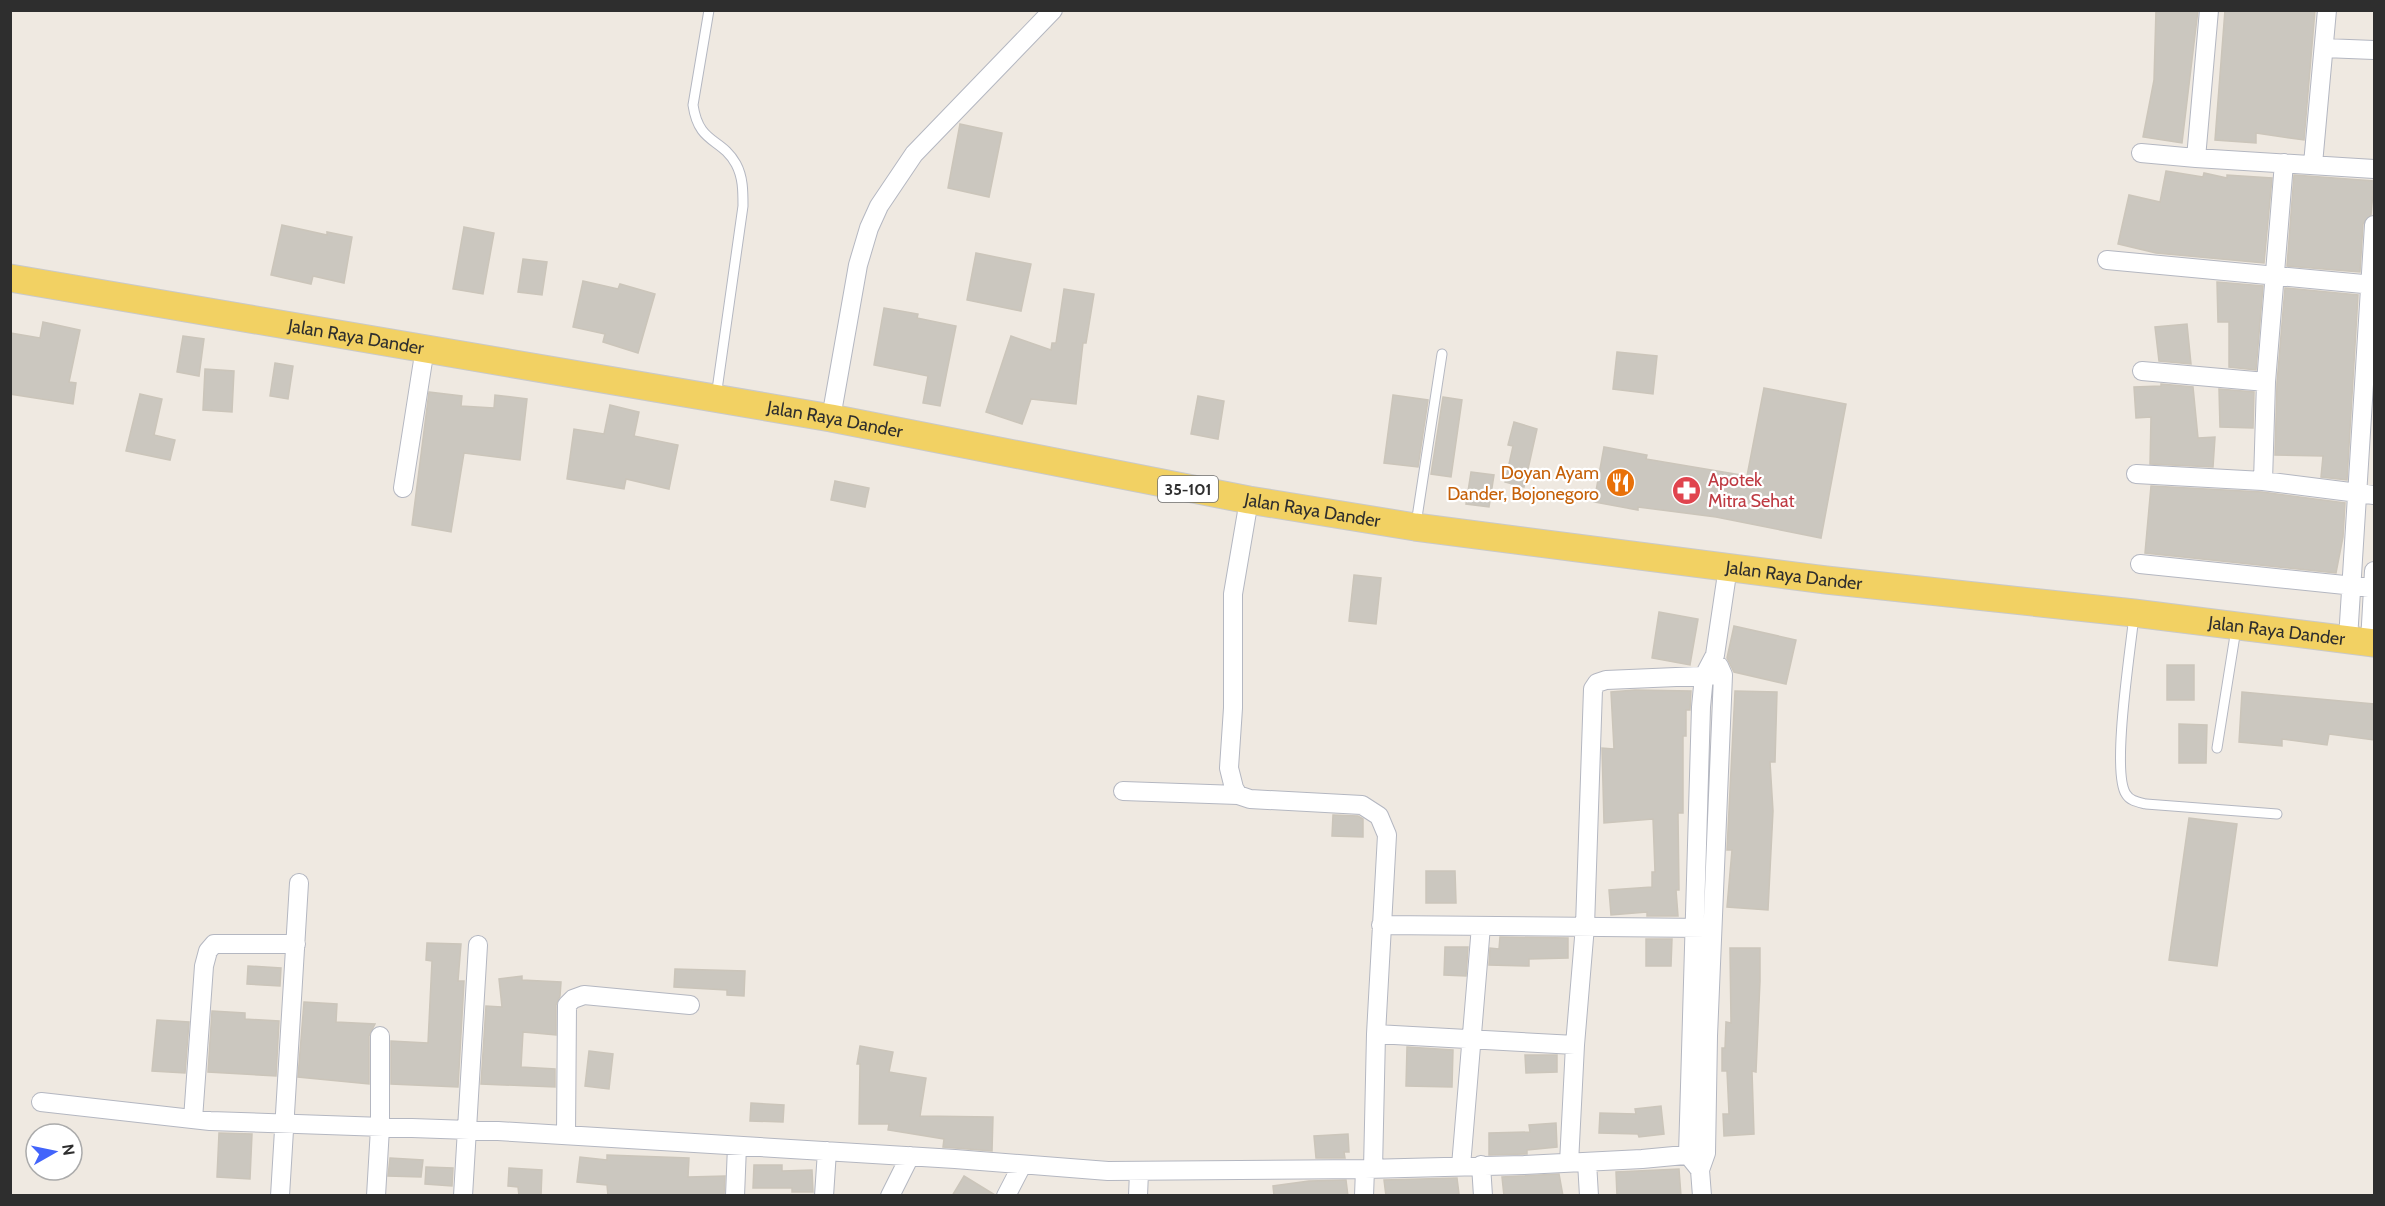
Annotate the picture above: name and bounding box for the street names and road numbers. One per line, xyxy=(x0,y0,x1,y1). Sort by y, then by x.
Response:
street label: Jalan Raya Dander xyxy=(285,314,426,359)
street label: Jalan Raya Dander xyxy=(765,396,905,443)
road number: 35-101 xyxy=(1158,476,1218,502)
street label: Jalan Raya Dander xyxy=(1241,488,1382,532)
street label: Jalan Raya Dander xyxy=(1723,556,1864,595)
street label: Jalan Raya Dander xyxy=(2206,611,2347,650)

